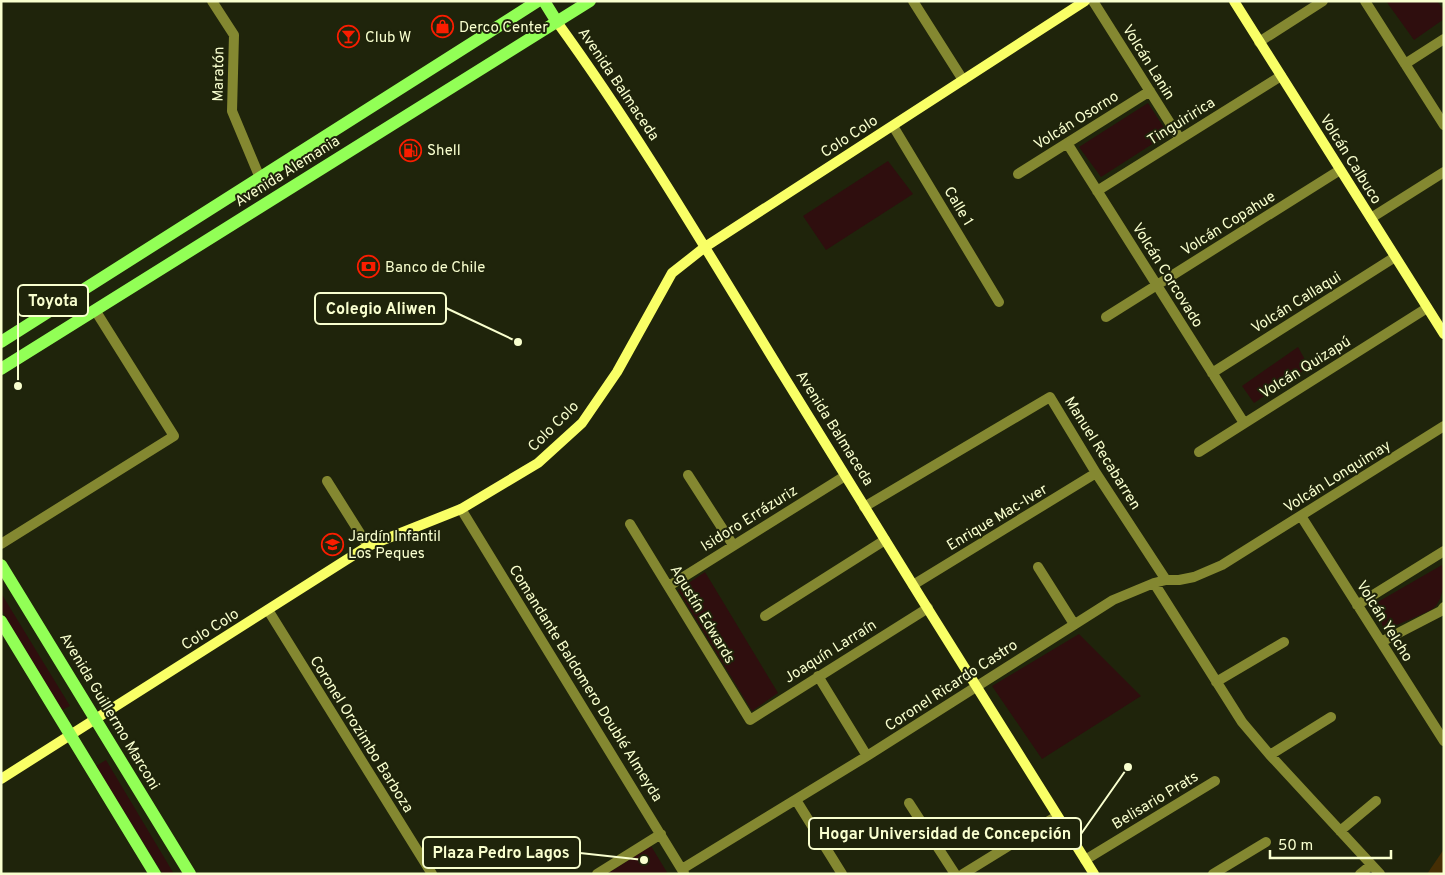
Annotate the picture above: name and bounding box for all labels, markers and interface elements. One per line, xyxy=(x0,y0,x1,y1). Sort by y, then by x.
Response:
shop icon: Derco Center xyxy=(431,15,455,39)
place label: Derco Center xyxy=(459,19,548,38)
street label: Volcán Lanin xyxy=(1117,22,1178,104)
bar icon: Club W xyxy=(337,25,361,49)
street label: Avenida Balmaceda xyxy=(573,25,663,145)
place label: Club W xyxy=(365,29,411,48)
street label: Maratón xyxy=(210,46,229,102)
street label: Volcán Osorno xyxy=(1031,88,1123,155)
street label: Tinguiririca xyxy=(1144,94,1219,151)
street label: Volcán Calbuco xyxy=(1315,111,1385,208)
street label: Colo Colo xyxy=(818,112,882,163)
street label: Avenida Alemania xyxy=(232,132,344,212)
fuel station icon: Shell xyxy=(399,138,423,162)
place label: Shell xyxy=(427,142,461,161)
street label: Calle 1 xyxy=(939,184,977,230)
street label: Volcán Copahue xyxy=(1178,188,1279,261)
street label: Volcán Corcovado xyxy=(1127,220,1207,332)
bank icon: Banco de Chile xyxy=(357,255,381,279)
place label: Banco de Chile xyxy=(385,259,485,278)
street label: Volcán Callaqui xyxy=(1248,268,1345,338)
callout: Toyota xyxy=(18,285,88,316)
text: Toyota xyxy=(28,292,78,312)
callout: Colegio Aliwen xyxy=(315,293,446,324)
text: Colegio Aliwen xyxy=(326,300,436,320)
street label: Volcán Quizapú xyxy=(1257,333,1355,404)
street label: Avenida Balmaceda xyxy=(791,368,877,490)
street label: Manuel Recabarren xyxy=(1059,394,1144,514)
street label: Colo Colo xyxy=(525,398,584,457)
street label: Volcán Lonquimay xyxy=(1281,437,1395,518)
street label: Enrique Mac-Iver xyxy=(944,481,1052,556)
street label: Isidoro Errázuriz xyxy=(698,482,802,557)
place label: Jardín Infantil Los Peques xyxy=(348,528,441,564)
school or university icon: Jardín Infantil Los Peques xyxy=(320,533,344,557)
street label: Comandante Baldomero Doublé Almeyda xyxy=(504,562,666,806)
street label: Agustín Edwards xyxy=(665,562,739,668)
street label: Volcán Yelcho xyxy=(1351,578,1416,666)
street label: Colo Colo xyxy=(178,605,243,655)
street label: Joaquín Larraín xyxy=(781,616,881,688)
street label: Avenida Guillermo Marconi xyxy=(54,630,163,794)
street label: Coronel Ricardo Castro xyxy=(882,636,1022,736)
street label: Coronel Orozimbo Barboza xyxy=(305,653,417,817)
street label: Belisario Prats xyxy=(1109,768,1202,835)
callout: Hogar Universidad de Concepción xyxy=(809,818,1081,849)
text: Hogar Universidad de Concepción xyxy=(819,825,1071,845)
scale bar xyxy=(1270,828,1391,860)
callout: Plaza Pedro Lagos xyxy=(423,837,580,868)
text: 50 m xyxy=(1278,837,1313,856)
text: Plaza Pedro Lagos xyxy=(432,844,570,864)

